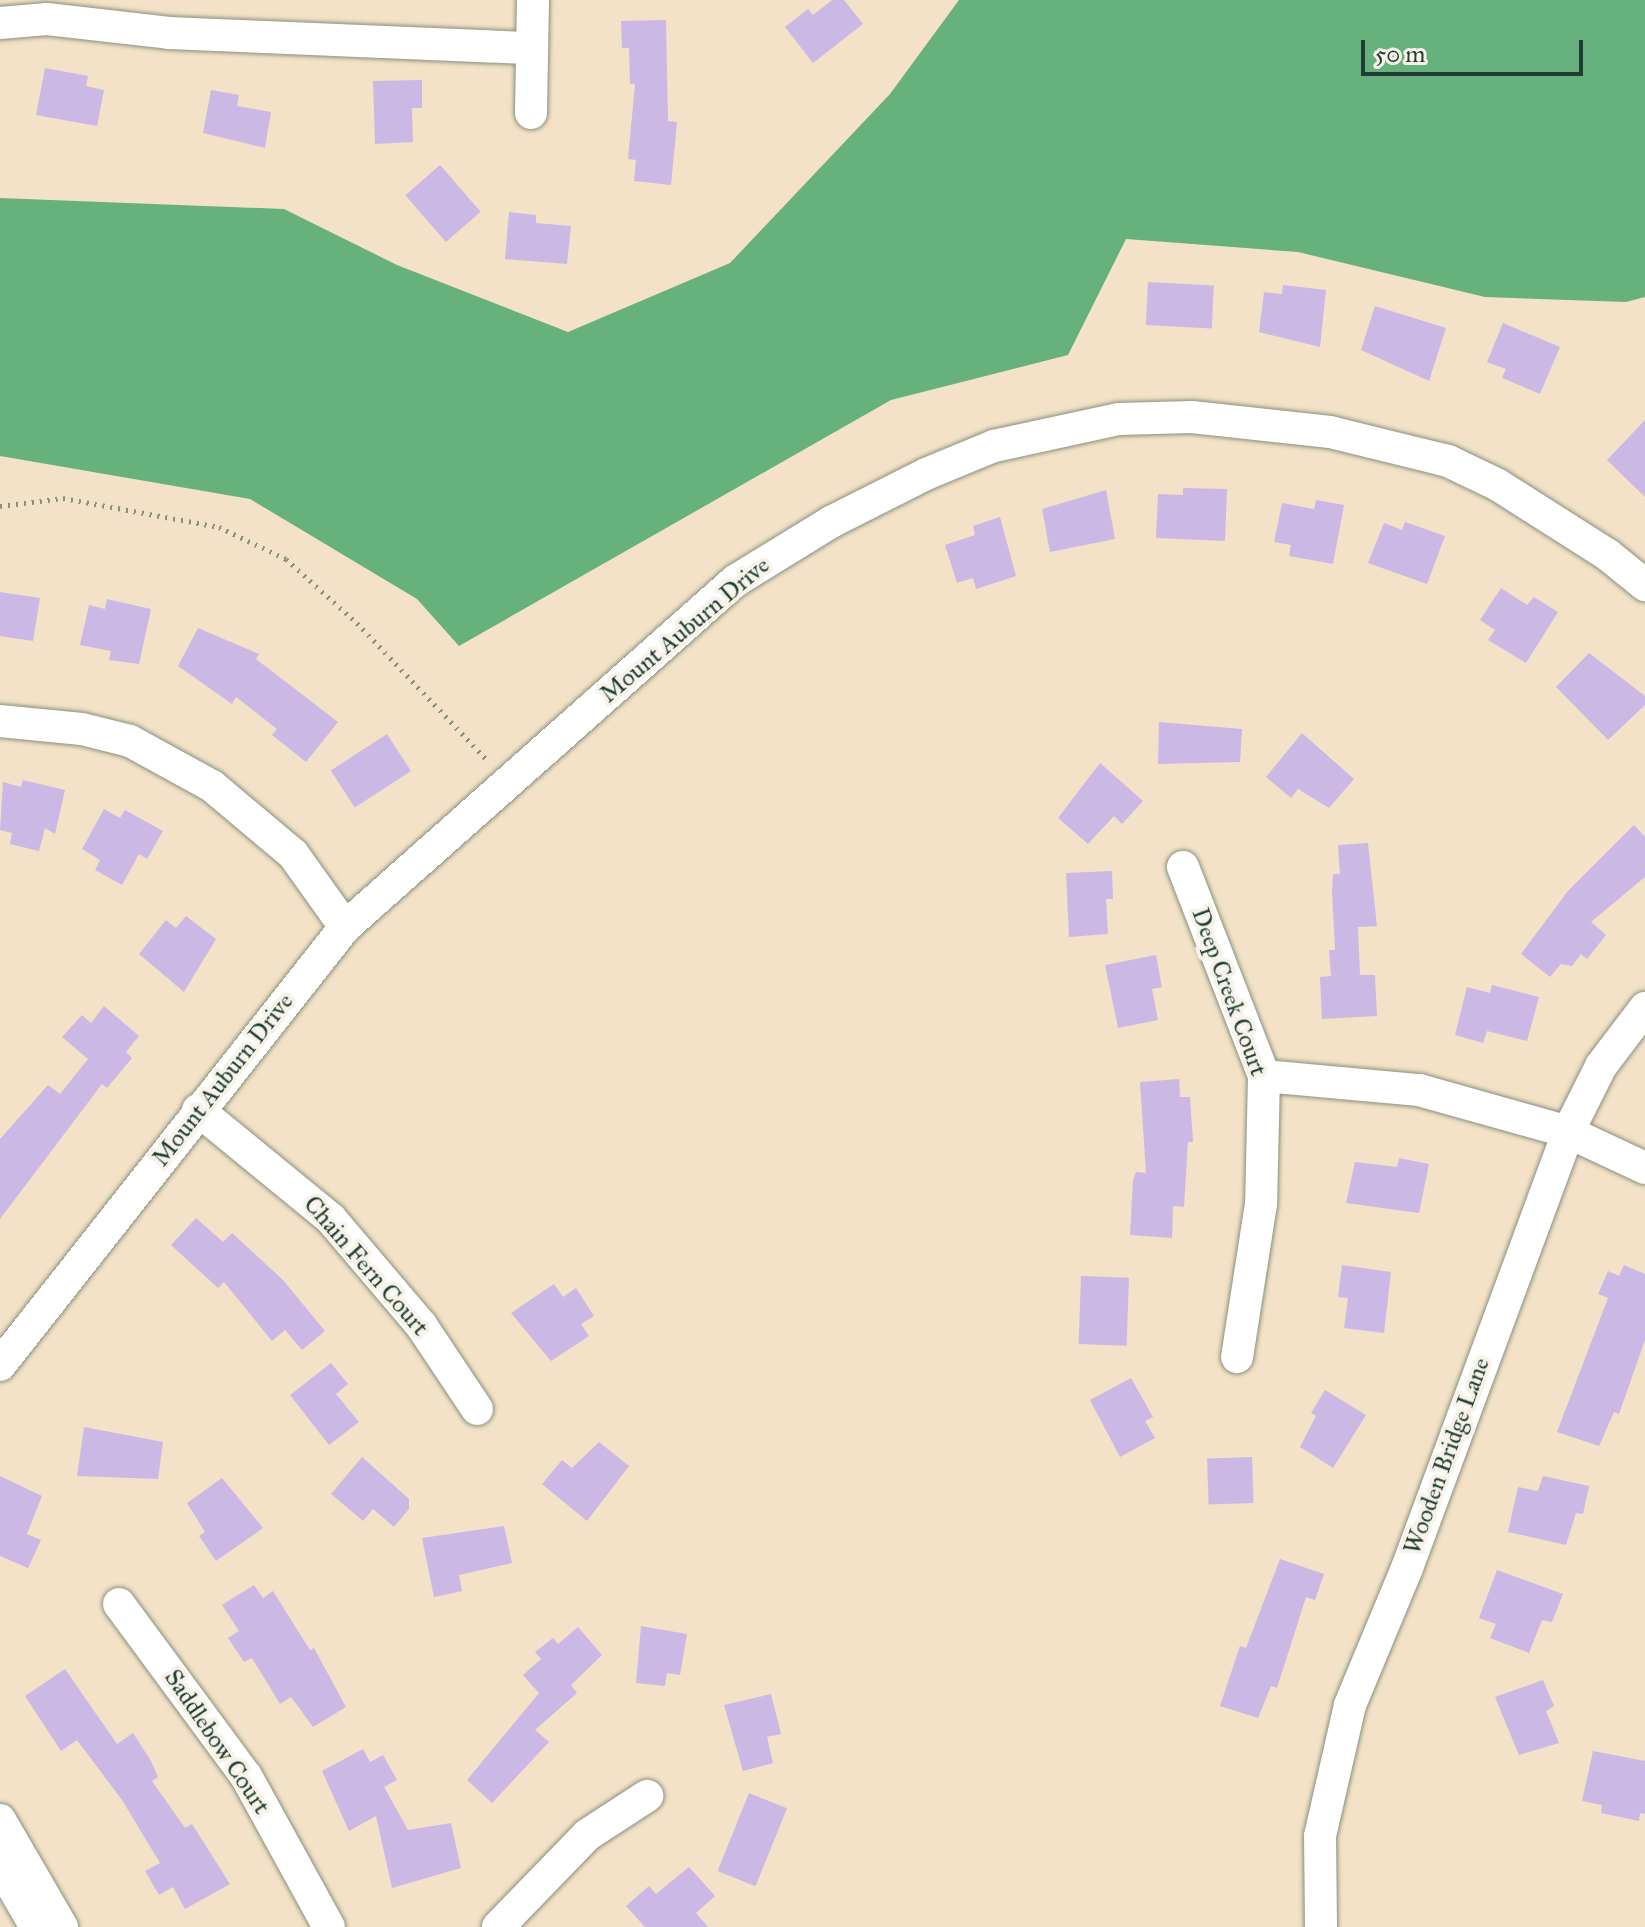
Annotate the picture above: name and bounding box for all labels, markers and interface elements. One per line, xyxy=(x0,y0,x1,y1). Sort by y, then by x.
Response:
scale bar xyxy=(1365,24,1587,74)
text: 50 m xyxy=(1375,39,1425,69)
street label: Mount Auburn Drive xyxy=(595,551,775,709)
street label: Deep Creek Court xyxy=(1185,904,1273,1080)
street label: Mount Auburn Drive xyxy=(146,988,300,1172)
street label: Chain Fern Court xyxy=(297,1190,435,1342)
street label: Wooden Bridge Lane xyxy=(1398,1354,1496,1558)
street label: Saddlebow Court xyxy=(158,1664,276,1820)

